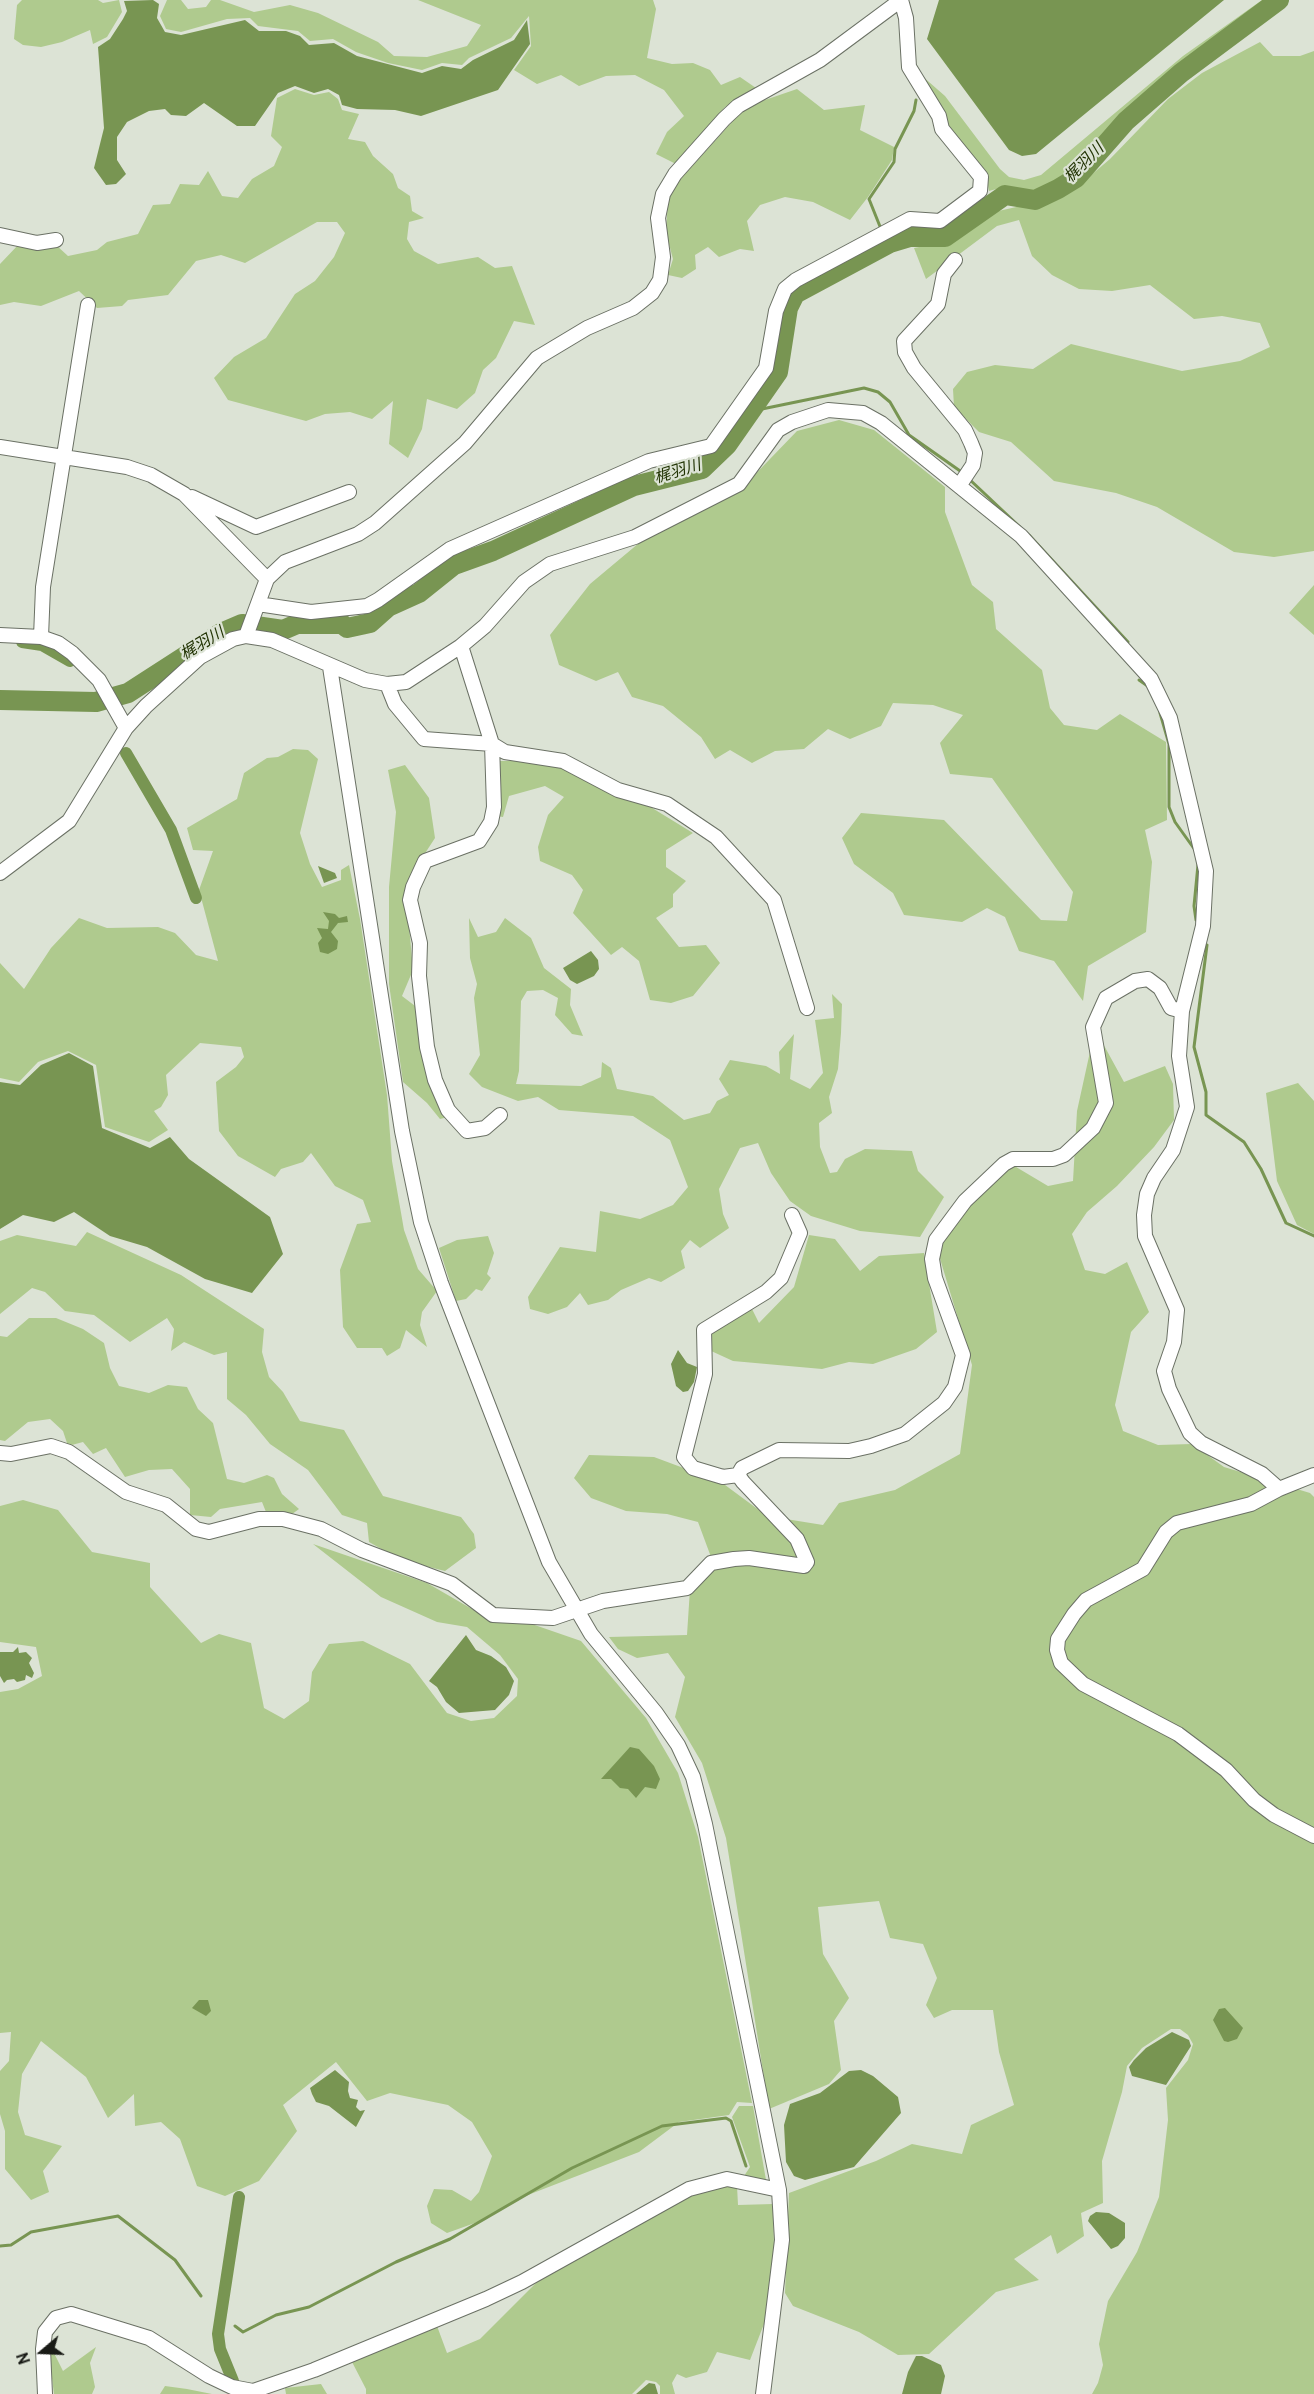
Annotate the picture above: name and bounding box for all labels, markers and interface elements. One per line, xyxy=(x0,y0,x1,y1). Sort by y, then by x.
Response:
water label: 梶羽川 xyxy=(1061,140,1109,188)
water label: 梶羽川 xyxy=(652,457,704,489)
water label: 梶羽川 xyxy=(177,624,229,666)
north arrow xyxy=(12,2322,72,2382)
text: N xyxy=(14,2349,36,2367)

